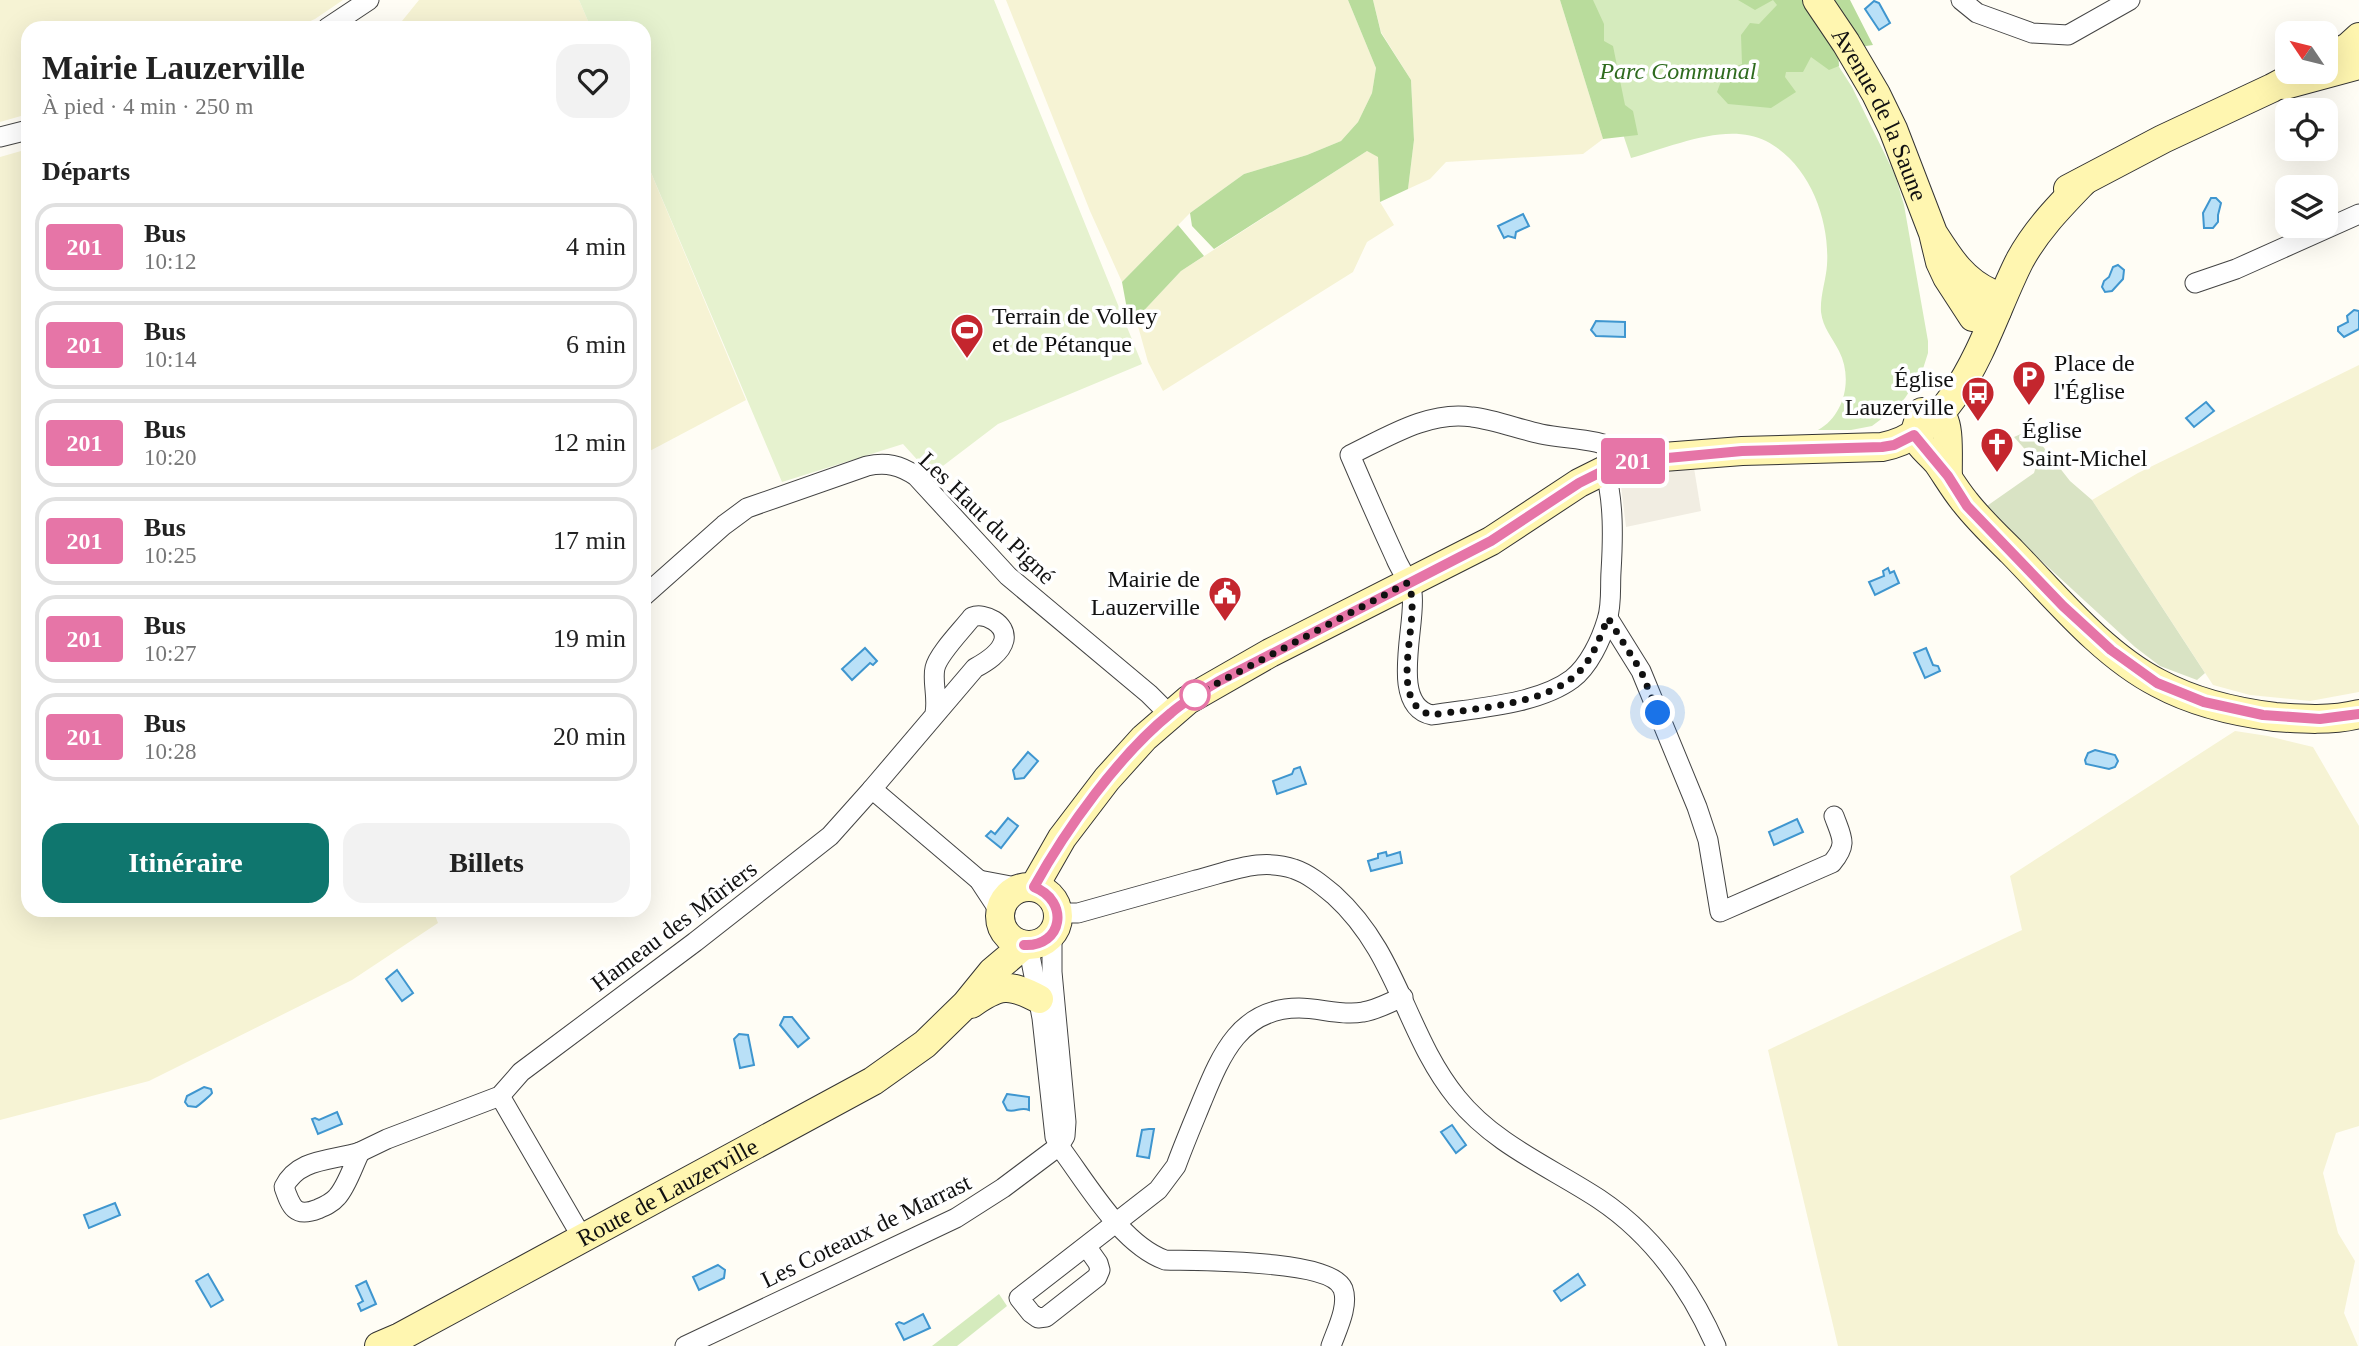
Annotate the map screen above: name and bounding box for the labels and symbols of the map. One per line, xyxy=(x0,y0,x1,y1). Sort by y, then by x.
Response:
north arrow xyxy=(2275,21,2338,84)
street label: Avenue de la Saune xyxy=(1826,23,1932,204)
park label: Parc Communal xyxy=(1598,58,1757,84)
place label: Terrain de Volley et de Pétanque xyxy=(992,303,1157,357)
sports icon: Terrain de Volley et de Pétanque xyxy=(948,311,986,360)
place label: Place de l'Église xyxy=(2054,350,2135,404)
parking icon: Place de l'Église xyxy=(2010,358,2048,407)
place label: Église Lauzerville xyxy=(1845,366,1954,420)
bus stop icon: Église Lauzerville xyxy=(1959,374,1997,423)
place label: Église Saint-Michel xyxy=(2022,417,2148,471)
church icon: Église Saint-Michel xyxy=(1978,425,2016,474)
line badge: 201 xyxy=(1593,438,1673,484)
street label: Les Haut du Pigné xyxy=(914,447,1060,589)
place label: Mairie de Lauzerville xyxy=(1091,566,1200,620)
public building icon: Mairie de Lauzerville xyxy=(1206,574,1244,623)
unlabelled marker xyxy=(1180,680,1210,710)
your location xyxy=(1640,695,1675,730)
street label: Hameau des Mûriers xyxy=(586,855,762,997)
street label: Route de Lauzerville xyxy=(573,1133,762,1252)
street label: Les Coteaux de Marrast xyxy=(757,1169,975,1293)

